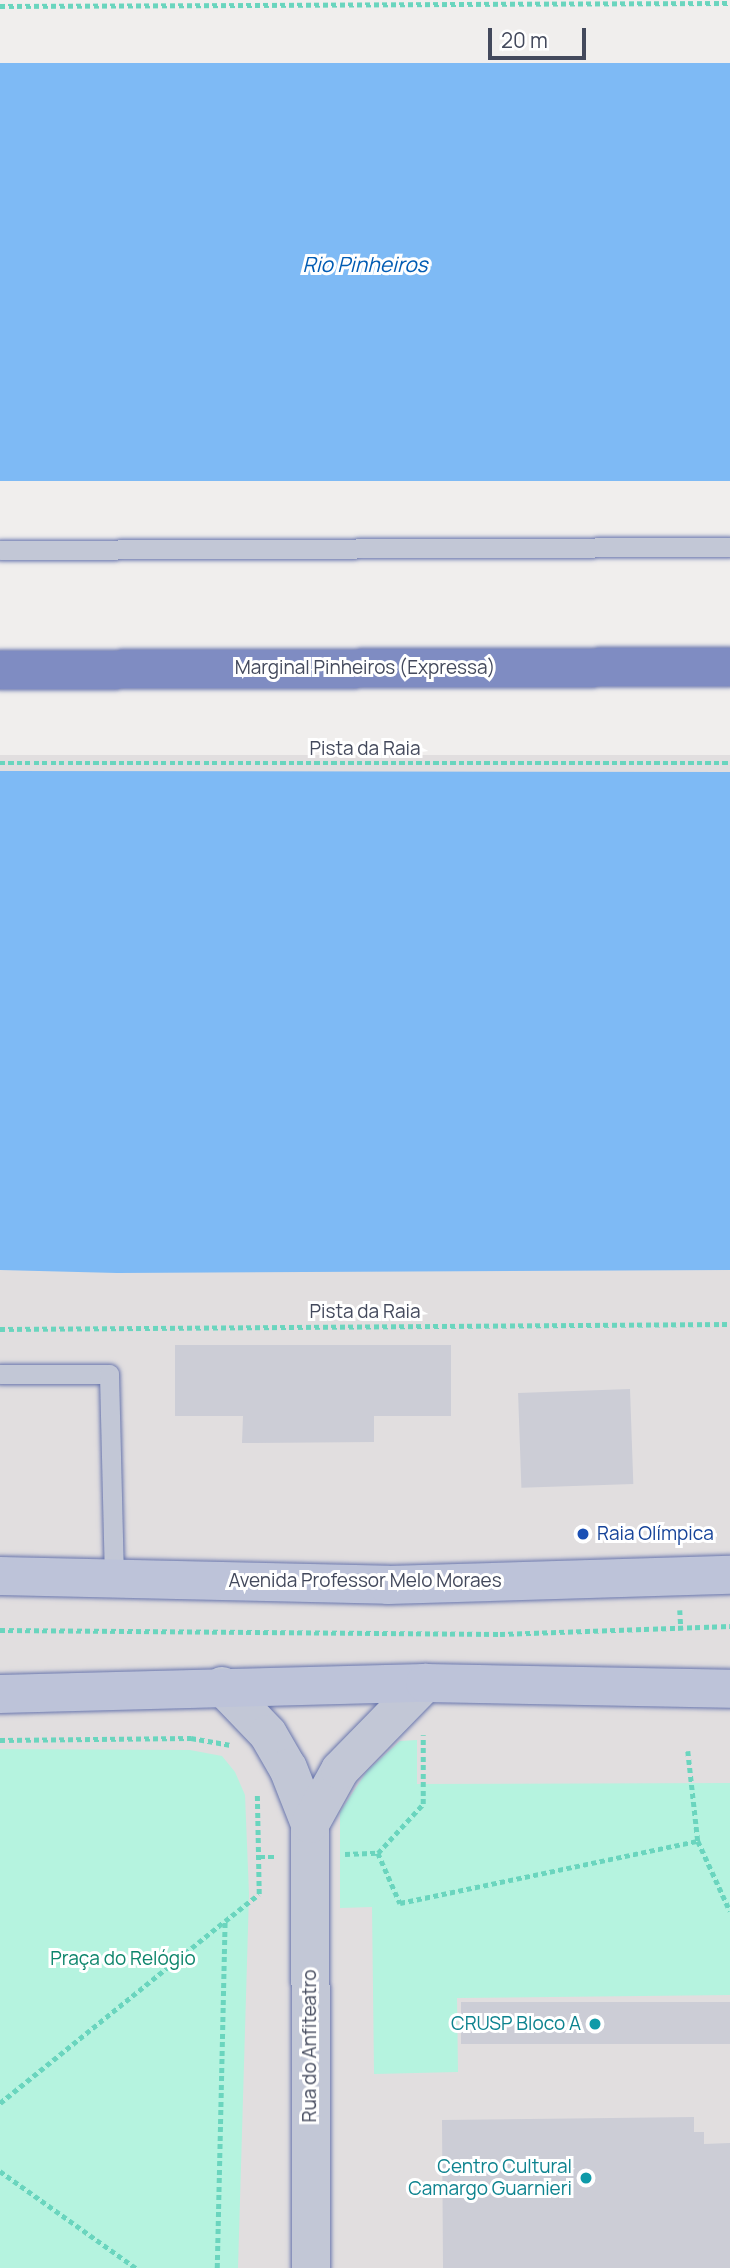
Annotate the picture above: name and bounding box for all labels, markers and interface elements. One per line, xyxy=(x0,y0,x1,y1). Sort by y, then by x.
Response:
scale bar xyxy=(492,14,590,58)
text: 20 m xyxy=(501,26,548,54)
water label: Rio Pinheiros xyxy=(302,251,428,277)
street label: Marginal Pinheiros (Expressa) xyxy=(235,657,495,679)
street label: Pista da Raia xyxy=(310,738,420,760)
street label: Pista da Raia xyxy=(310,1301,420,1323)
place label: Raia Olímpica xyxy=(597,1523,714,1545)
marker: Raia Olímpica xyxy=(575,1526,591,1542)
street label: Avenida Professor Melo Moraes xyxy=(228,1570,502,1592)
park label: Praça do Relógio xyxy=(50,1948,196,1970)
street label: Rua do Anfiteatro xyxy=(299,1970,321,2122)
place label: CRUSP Bloco A xyxy=(451,2013,581,2035)
marker: CRUSP Bloco A xyxy=(587,2016,603,2032)
place label: Centro Cultural Camargo Guarnieri xyxy=(408,2156,572,2200)
marker: Centro Cultural Camargo Guarnieri xyxy=(578,2170,594,2186)

